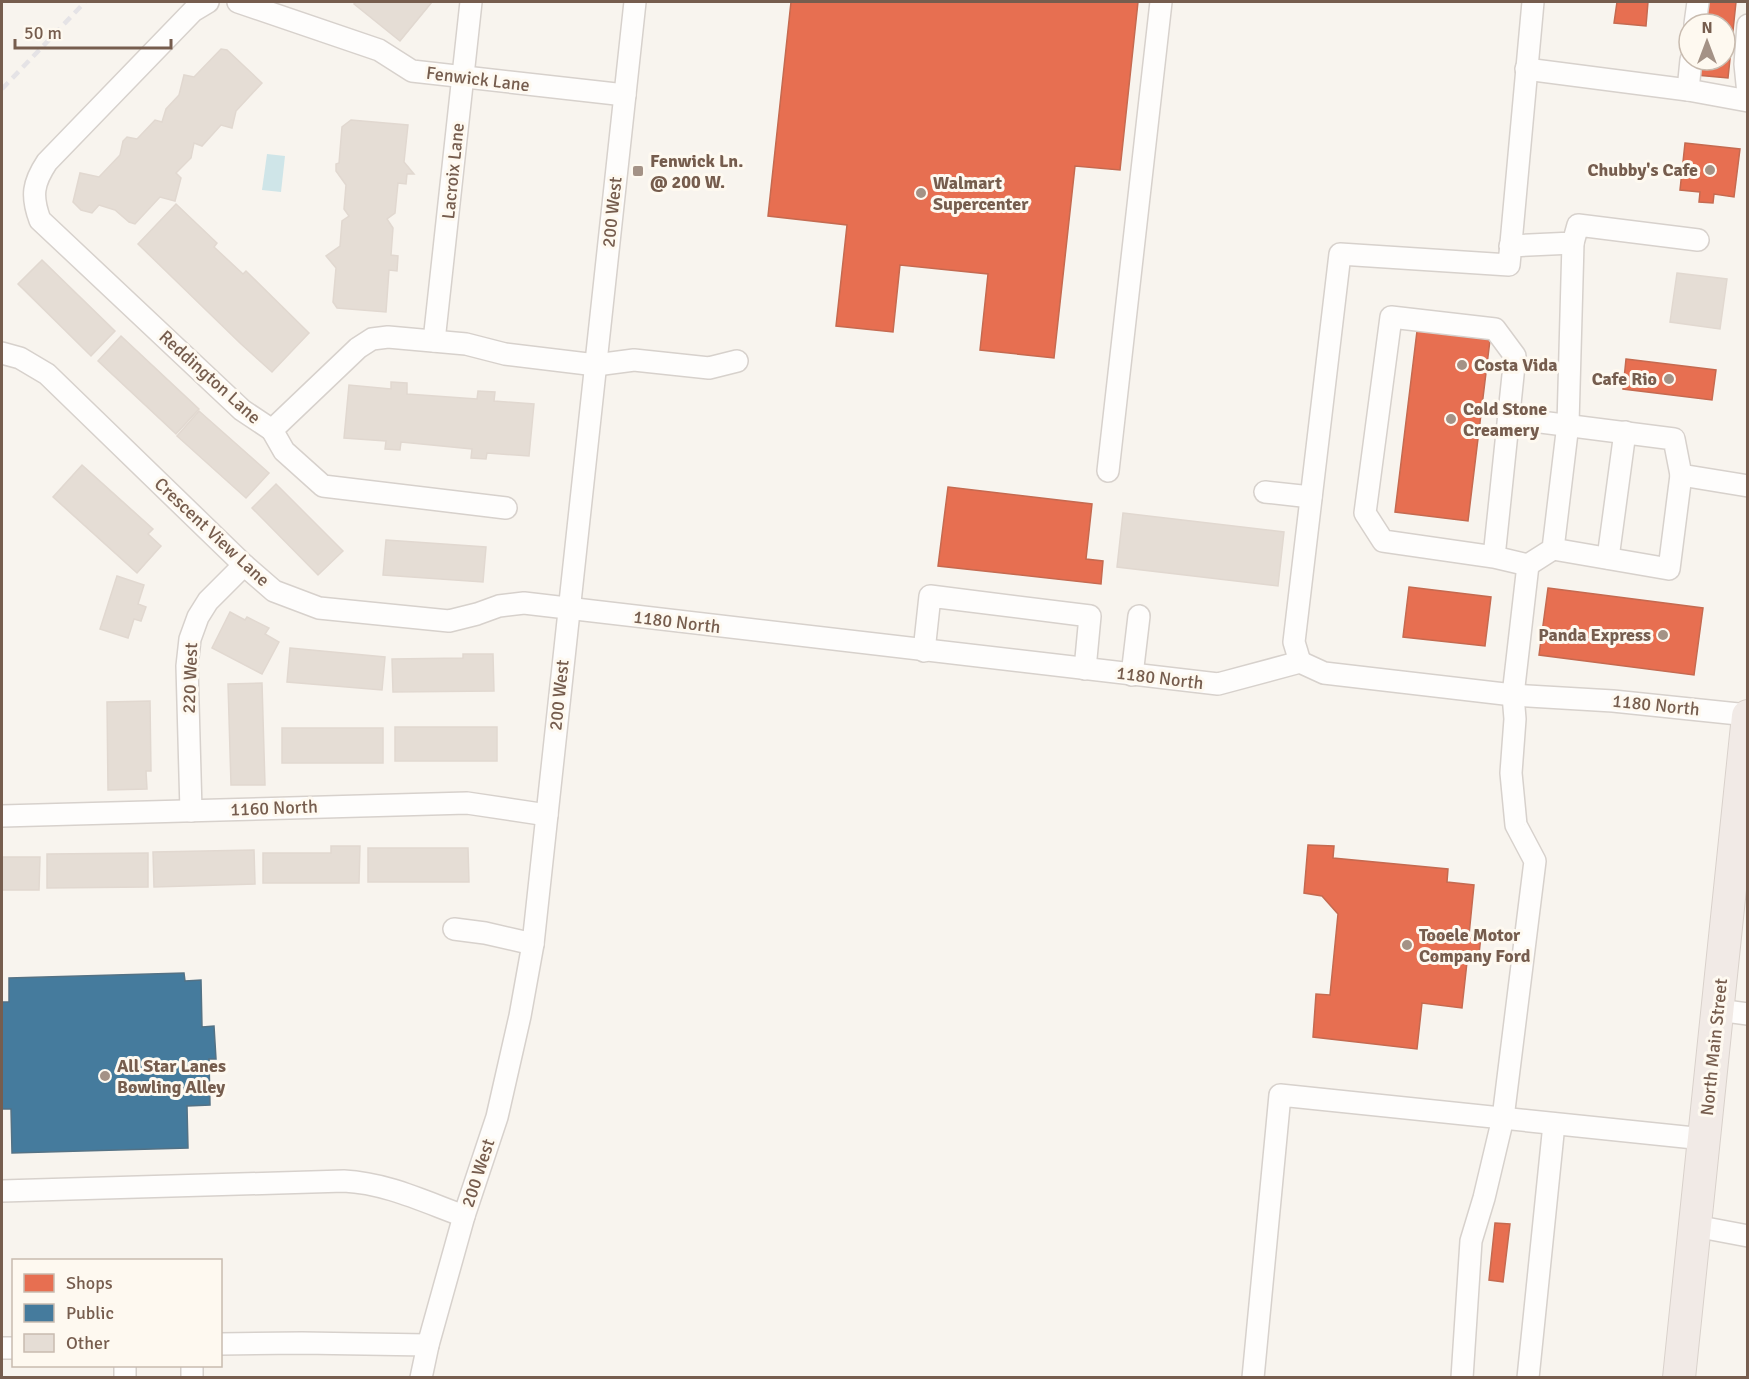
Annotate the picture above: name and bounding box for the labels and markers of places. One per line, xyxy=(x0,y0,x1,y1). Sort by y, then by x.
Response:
place label: Fenwick Ln. @ 200 W. xyxy=(650,150,743,193)
place label: Chubby's Cafe xyxy=(1588,159,1698,181)
marker: Chubby's Cafe xyxy=(1703,163,1717,177)
marker: Fenwick Ln. @ 200 W. xyxy=(631,164,645,178)
place label: Walmart Supercenter xyxy=(933,172,1029,215)
marker: Walmart Supercenter xyxy=(914,186,928,200)
place label: Costa Vida xyxy=(1474,354,1557,376)
marker: Costa Vida xyxy=(1455,358,1469,372)
place label: Cafe Rio xyxy=(1592,368,1657,390)
marker: Cafe Rio xyxy=(1662,372,1676,386)
place label: Cold Stone Creamery xyxy=(1463,398,1547,441)
marker: Cold Stone Creamery xyxy=(1444,412,1458,426)
place label: Panda Express xyxy=(1538,624,1651,646)
marker: Panda Express xyxy=(1656,628,1670,642)
place label: Tooele Motor Company Ford xyxy=(1419,924,1531,967)
marker: Tooele Motor Company Ford xyxy=(1400,938,1414,952)
place label: All Star Lanes Bowling Alley xyxy=(117,1055,226,1098)
marker: All Star Lanes Bowling Alley xyxy=(98,1069,112,1083)

